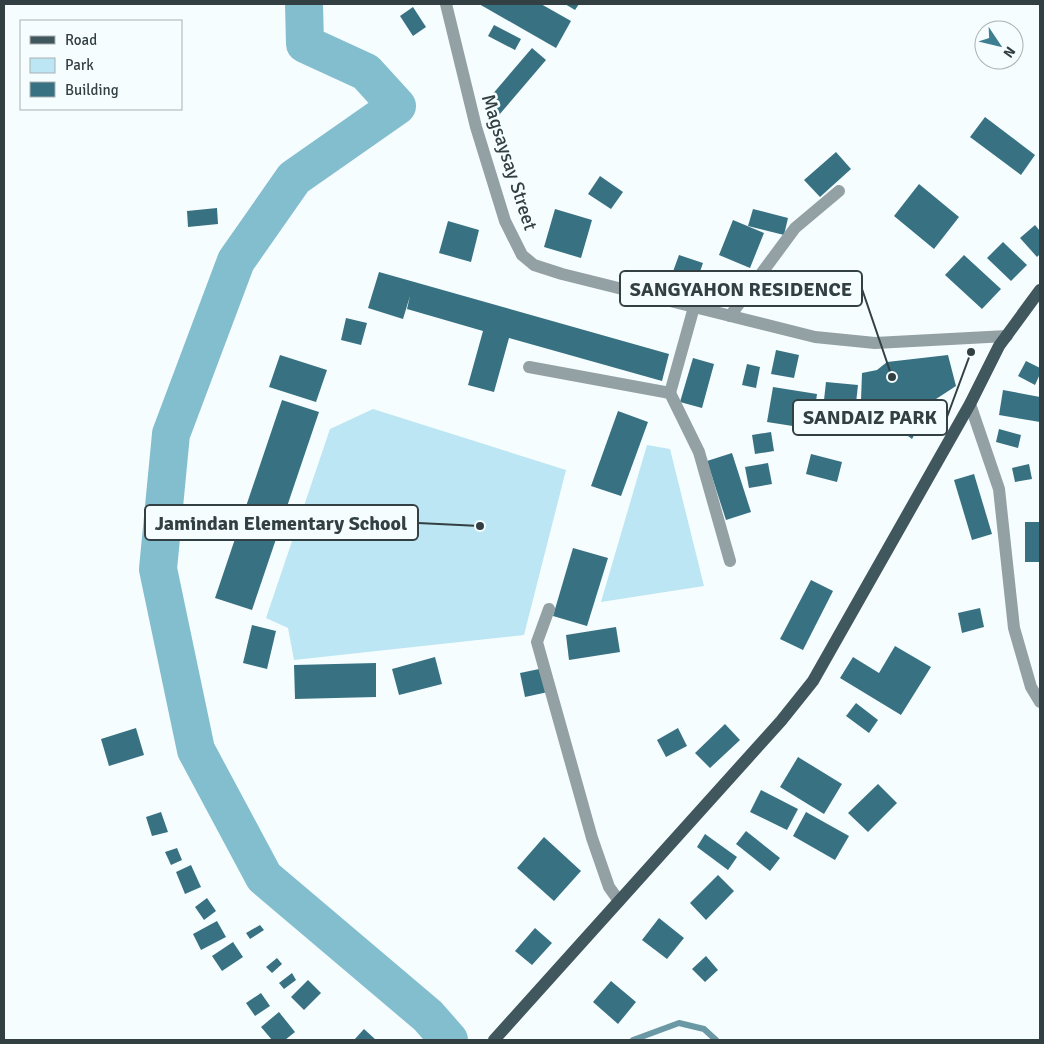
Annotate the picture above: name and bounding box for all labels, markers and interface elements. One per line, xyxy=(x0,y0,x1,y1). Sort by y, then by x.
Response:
legend xyxy=(20,20,182,110)
north arrow xyxy=(974,20,1024,70)
text: Road xyxy=(65,31,97,49)
text: N xyxy=(999,43,1019,61)
text: Park xyxy=(65,56,94,74)
text: Building xyxy=(65,81,119,99)
street label: Magsaysay Street xyxy=(476,91,542,234)
callout: SANGYAHON RESIDENCE xyxy=(620,271,862,306)
text: SANGYAHON RESIDENCE xyxy=(630,277,852,302)
callout: SANDAIZ PARK xyxy=(793,400,947,435)
text: SANDAIZ PARK xyxy=(803,405,938,430)
callout: Jamindan Elementary School xyxy=(145,505,418,540)
text: Jamindan Elementary School xyxy=(155,511,407,536)

